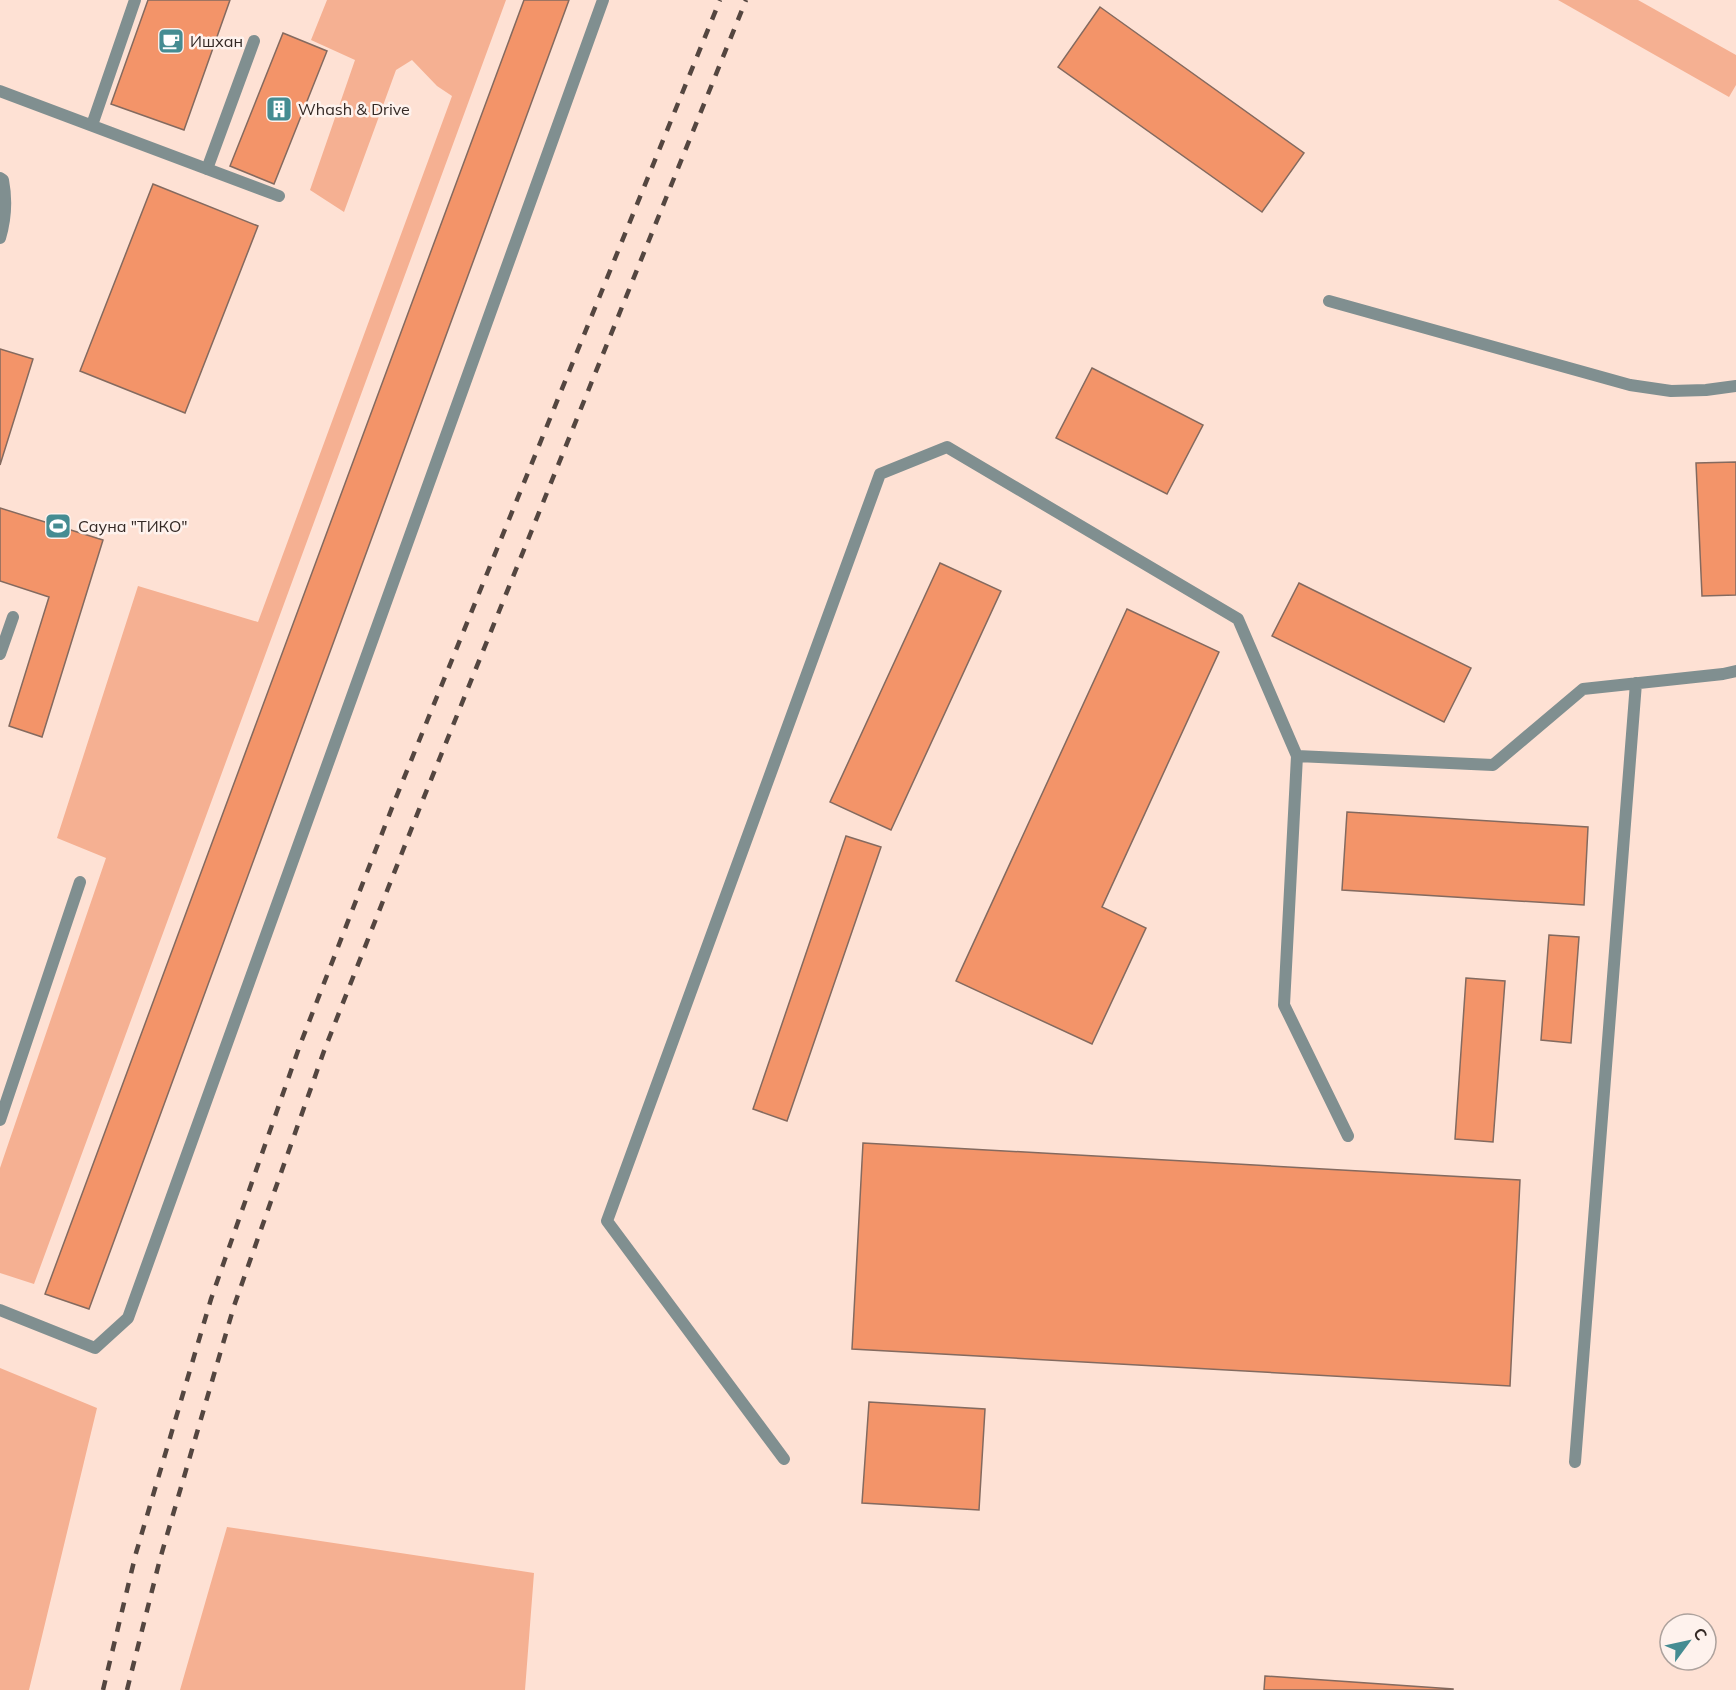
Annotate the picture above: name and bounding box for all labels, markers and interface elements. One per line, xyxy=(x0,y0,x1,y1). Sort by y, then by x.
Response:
cafe icon: Ишхан xyxy=(156,26,186,56)
place label: Ишхан xyxy=(190,31,243,51)
building icon: Whash & Drive xyxy=(264,94,294,124)
place label: Whash & Drive xyxy=(298,99,410,119)
sports icon: Сауна "ТИКО" xyxy=(43,511,73,541)
place label: Сауна "ТИКО" xyxy=(78,516,188,536)
north arrow xyxy=(1658,1612,1718,1672)
text: С xyxy=(1689,1624,1712,1644)

